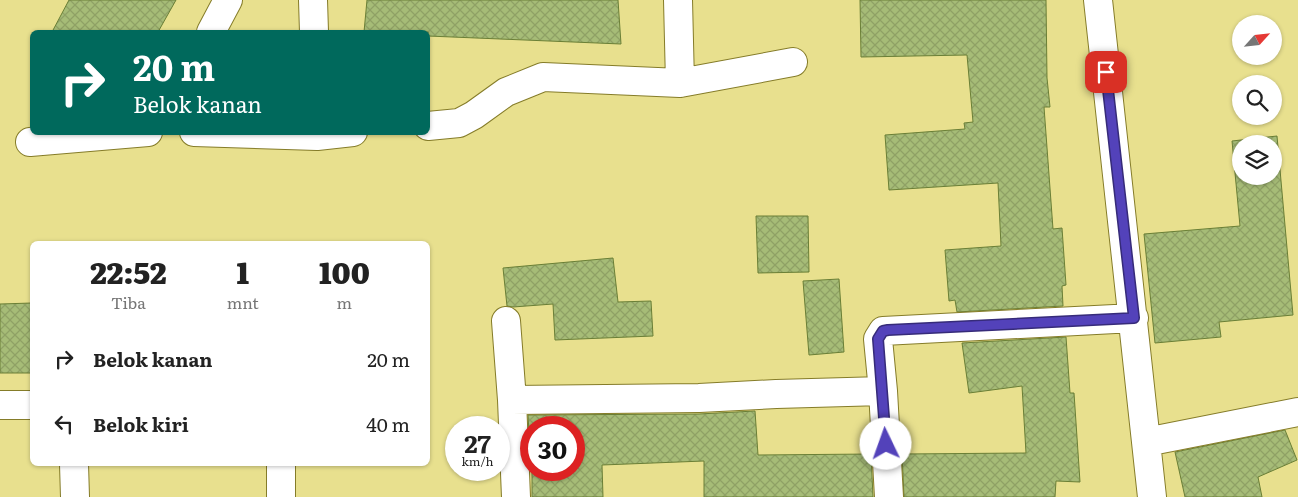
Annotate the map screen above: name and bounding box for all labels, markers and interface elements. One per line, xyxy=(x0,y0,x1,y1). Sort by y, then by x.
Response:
north arrow xyxy=(1232,15,1282,65)
map controls xyxy=(1232,15,1282,185)
text: 20 m xyxy=(133,40,215,92)
icon: right xyxy=(50,50,115,115)
pin xyxy=(1085,51,1127,93)
icon: arrive xyxy=(1092,58,1120,86)
button: search xyxy=(1232,75,1282,125)
text: Belok kanan xyxy=(133,87,262,120)
button: layers xyxy=(1232,135,1282,185)
text: 22:52 xyxy=(90,249,167,293)
text: 1 xyxy=(237,249,249,293)
text: 100 xyxy=(319,249,370,293)
text: Tiba xyxy=(111,290,146,314)
text: mnt xyxy=(227,290,259,314)
text: m xyxy=(337,290,352,314)
icon: right xyxy=(50,345,78,373)
text: Belok kanan xyxy=(93,345,212,373)
text: 20 m xyxy=(367,345,410,373)
icon: left xyxy=(50,410,78,438)
text: Belok kiri xyxy=(93,410,189,438)
text: 40 m xyxy=(366,410,410,438)
speed limit sign: 30 xyxy=(520,416,585,481)
position arrow xyxy=(859,417,911,469)
text: 27 xyxy=(464,424,491,461)
text: km/h xyxy=(462,452,493,470)

